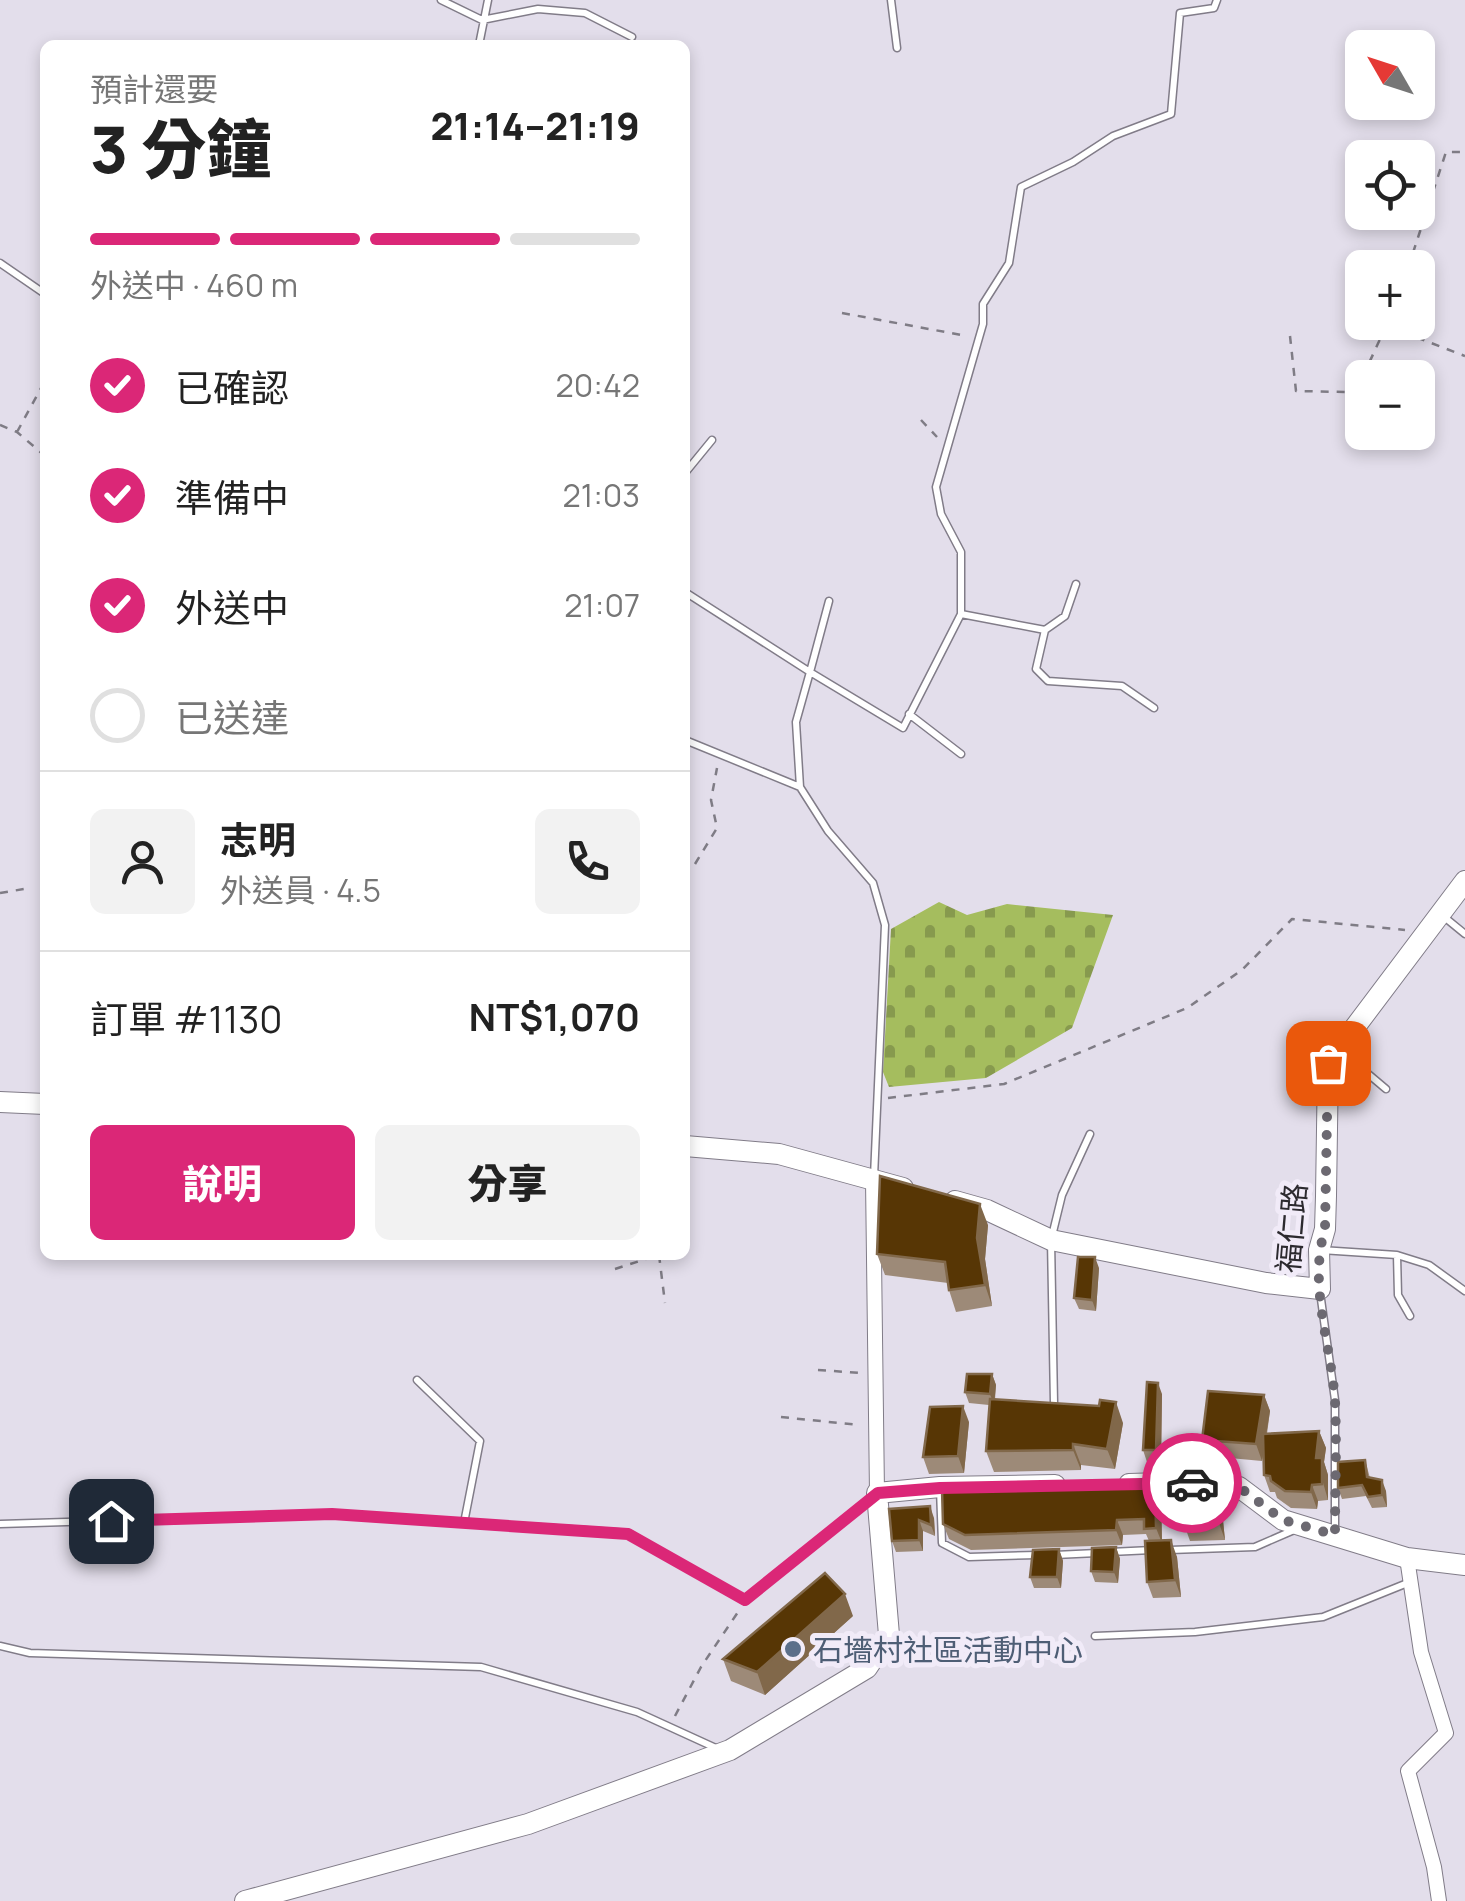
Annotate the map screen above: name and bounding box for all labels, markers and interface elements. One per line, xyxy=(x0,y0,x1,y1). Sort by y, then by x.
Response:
north arrow xyxy=(1345,30,1435,120)
map controls xyxy=(1345,30,1435,450)
text: 預計還要 xyxy=(90,67,218,111)
text: 21:14–21:19 xyxy=(430,99,640,151)
text: 3 分鐘 xyxy=(90,104,271,193)
button: locate xyxy=(1345,140,1435,230)
button: + xyxy=(1345,250,1435,340)
text: 外送中 · 460 m xyxy=(90,263,298,307)
icon: check xyxy=(90,358,145,413)
button: − xyxy=(1345,360,1435,450)
text: 已確認 xyxy=(175,361,289,413)
text: 20:42 xyxy=(556,363,640,407)
icon: check xyxy=(90,468,145,523)
text: 準備中 xyxy=(175,471,289,523)
text: 21:03 xyxy=(562,473,640,517)
icon: check xyxy=(90,578,145,633)
text: 外送中 xyxy=(175,581,289,633)
text: 21:07 xyxy=(564,583,640,627)
text: 已送達 xyxy=(175,691,289,743)
button: person xyxy=(90,809,195,914)
button: phone xyxy=(535,809,640,914)
text: 志明 xyxy=(220,813,296,865)
text: 外送員 · 4.5 xyxy=(220,868,381,912)
text: NT$1,070 xyxy=(469,990,640,1042)
text: 訂單 #1130 xyxy=(90,992,282,1044)
pin xyxy=(1286,1021,1371,1106)
icon: bag xyxy=(1301,1036,1356,1091)
button: 說明 xyxy=(90,1125,355,1240)
button: 分享 xyxy=(375,1125,640,1240)
street label: 福仁路 xyxy=(1267,1181,1315,1275)
courier xyxy=(1142,1433,1242,1533)
icon: car xyxy=(1165,1456,1220,1511)
pin xyxy=(69,1479,154,1564)
icon: home xyxy=(84,1494,139,1549)
place label: 石墻村社區活動中心 xyxy=(813,1629,1083,1670)
marker: 石墻村社區活動中心 xyxy=(782,1638,804,1660)

